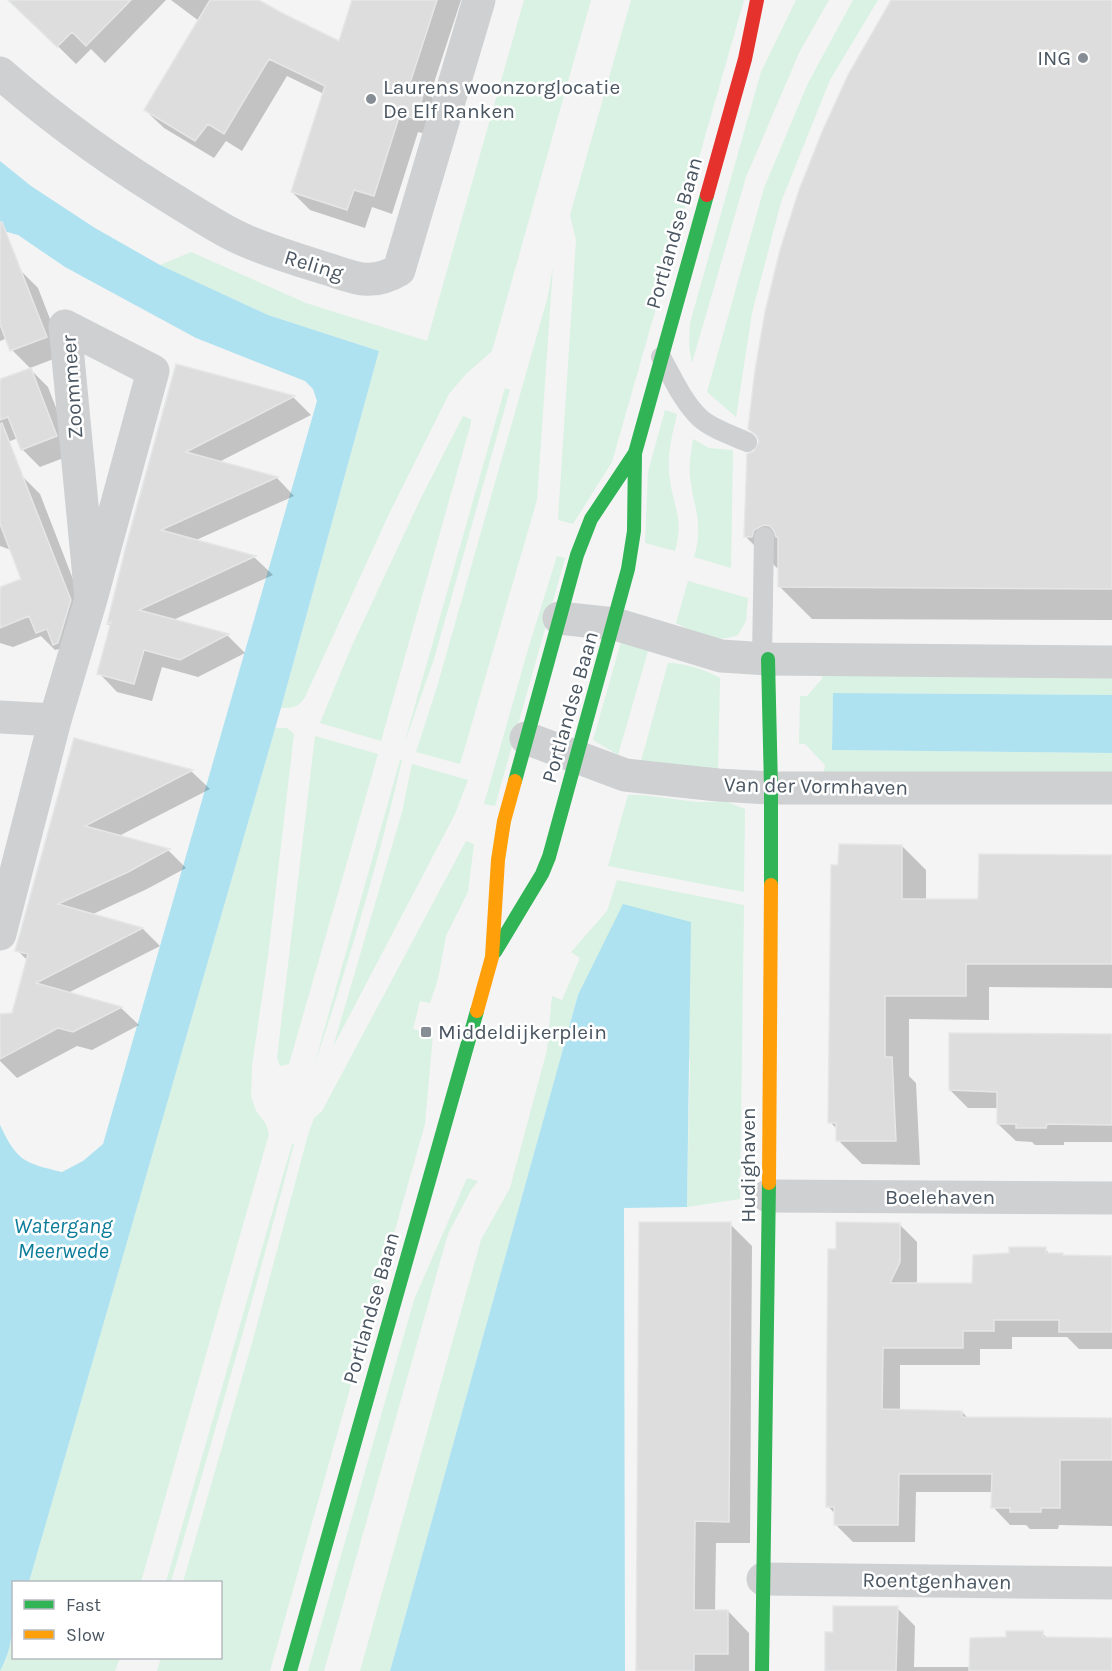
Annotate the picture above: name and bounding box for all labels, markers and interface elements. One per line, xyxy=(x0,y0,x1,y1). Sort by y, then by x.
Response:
place label: ING xyxy=(1037,46,1071,70)
marker: ING xyxy=(1076,51,1090,65)
place label: Laurens woonzorglocatie De Elf Ranken xyxy=(383,75,620,123)
marker: Laurens woonzorglocatie De Elf Ranken xyxy=(364,92,378,106)
street label: Portlandse Baan xyxy=(641,154,707,312)
street label: Reling xyxy=(282,245,346,285)
street label: Zoommeer xyxy=(56,334,88,440)
street label: Portlandse Baan xyxy=(537,628,603,786)
street label: Van der Vormhaven xyxy=(724,772,908,800)
place label: Middeldijkerplein xyxy=(438,1020,607,1044)
marker: Middeldijkerplein xyxy=(419,1025,433,1039)
street label: Hudighaven xyxy=(736,1107,760,1223)
street label: Boelehaven xyxy=(885,1185,995,1209)
water label: Watergang Meerwede xyxy=(14,1213,113,1264)
street label: Portlandse Baan xyxy=(338,1229,404,1387)
street label: Roentgenhaven xyxy=(862,1568,1012,1594)
legend xyxy=(12,1581,222,1659)
text: Fast xyxy=(66,1594,101,1616)
text: Slow xyxy=(66,1624,105,1646)

